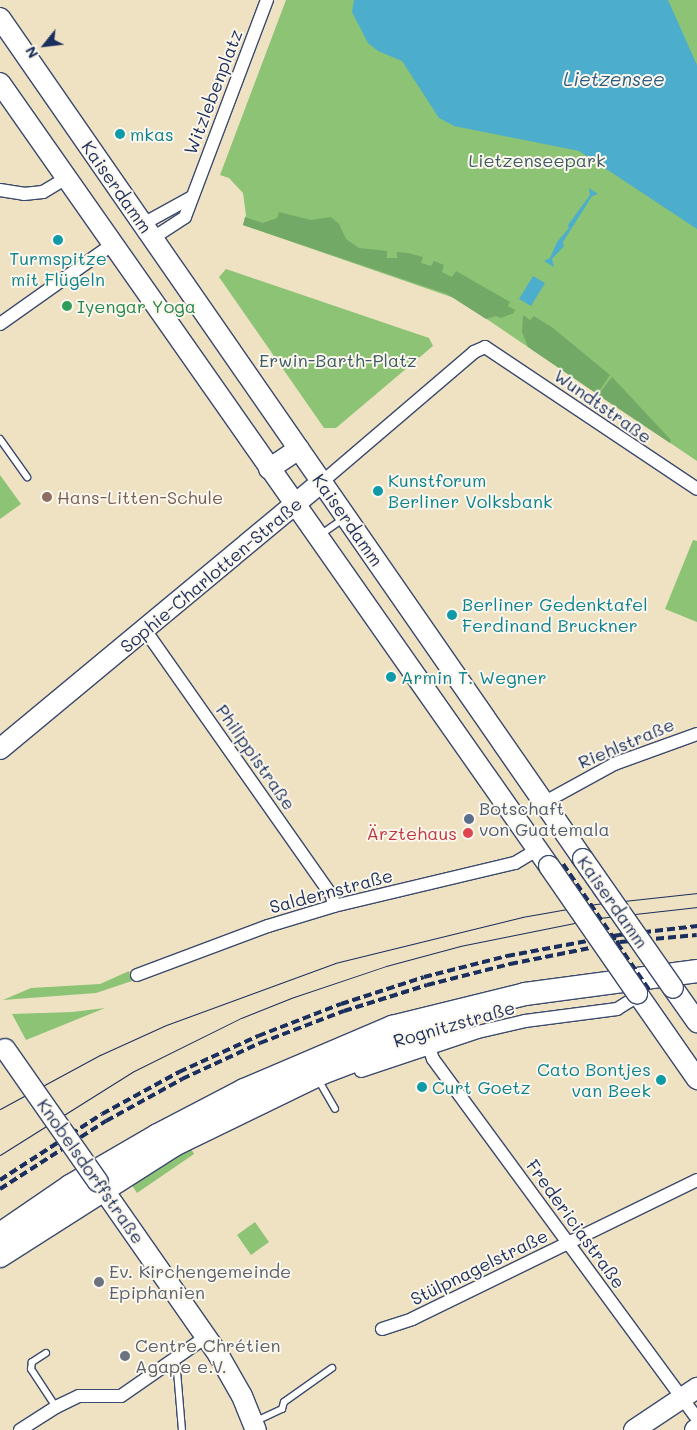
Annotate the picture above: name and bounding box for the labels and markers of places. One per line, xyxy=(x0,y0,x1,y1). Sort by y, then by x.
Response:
place label: mkas xyxy=(130,123,174,145)
marker: mkas xyxy=(114,128,126,140)
marker: Turmspitze mit Flügeln xyxy=(52,234,64,246)
place label: Turmspitze mit Flügeln xyxy=(9,248,107,290)
place label: Iyengar Yoga xyxy=(77,295,196,317)
marker: Iyengar Yoga xyxy=(61,300,73,312)
place label: Kunstforum Berliner Volksbank xyxy=(388,470,553,512)
marker: Kunstforum Berliner Volksbank xyxy=(372,485,384,497)
place label: Hans-Litten-Schule xyxy=(57,486,223,508)
marker: Hans-Litten-Schule xyxy=(41,491,53,503)
place label: Berliner Gedenktafel Ferdinand Bruckner xyxy=(462,594,648,636)
marker: Berliner Gedenktafel Ferdinand Bruckner xyxy=(446,609,458,621)
place label: Armin T. Wegner xyxy=(401,666,547,688)
marker: Armin T. Wegner xyxy=(385,671,397,683)
place label: Botschaft von Guatemala xyxy=(479,798,610,841)
marker: Botschaft von Guatemala xyxy=(463,813,475,825)
place label: Ärztehaus xyxy=(366,822,457,844)
marker: Ärztehaus xyxy=(461,826,475,840)
place label: Cato Bontjes van Beek xyxy=(537,1059,651,1102)
marker: Cato Bontjes van Beek xyxy=(655,1074,667,1086)
place label: Curt Goetz xyxy=(432,1076,530,1098)
marker: Curt Goetz xyxy=(416,1081,428,1093)
place label: Ev. Kirchengemeinde Epiphanien xyxy=(109,1261,291,1304)
marker: Ev. Kirchengemeinde Epiphanien xyxy=(93,1276,105,1288)
place label: Centre Chrétien Agape e.V. xyxy=(135,1335,281,1378)
marker: Centre Chrétien Agape e.V. xyxy=(119,1350,131,1362)

